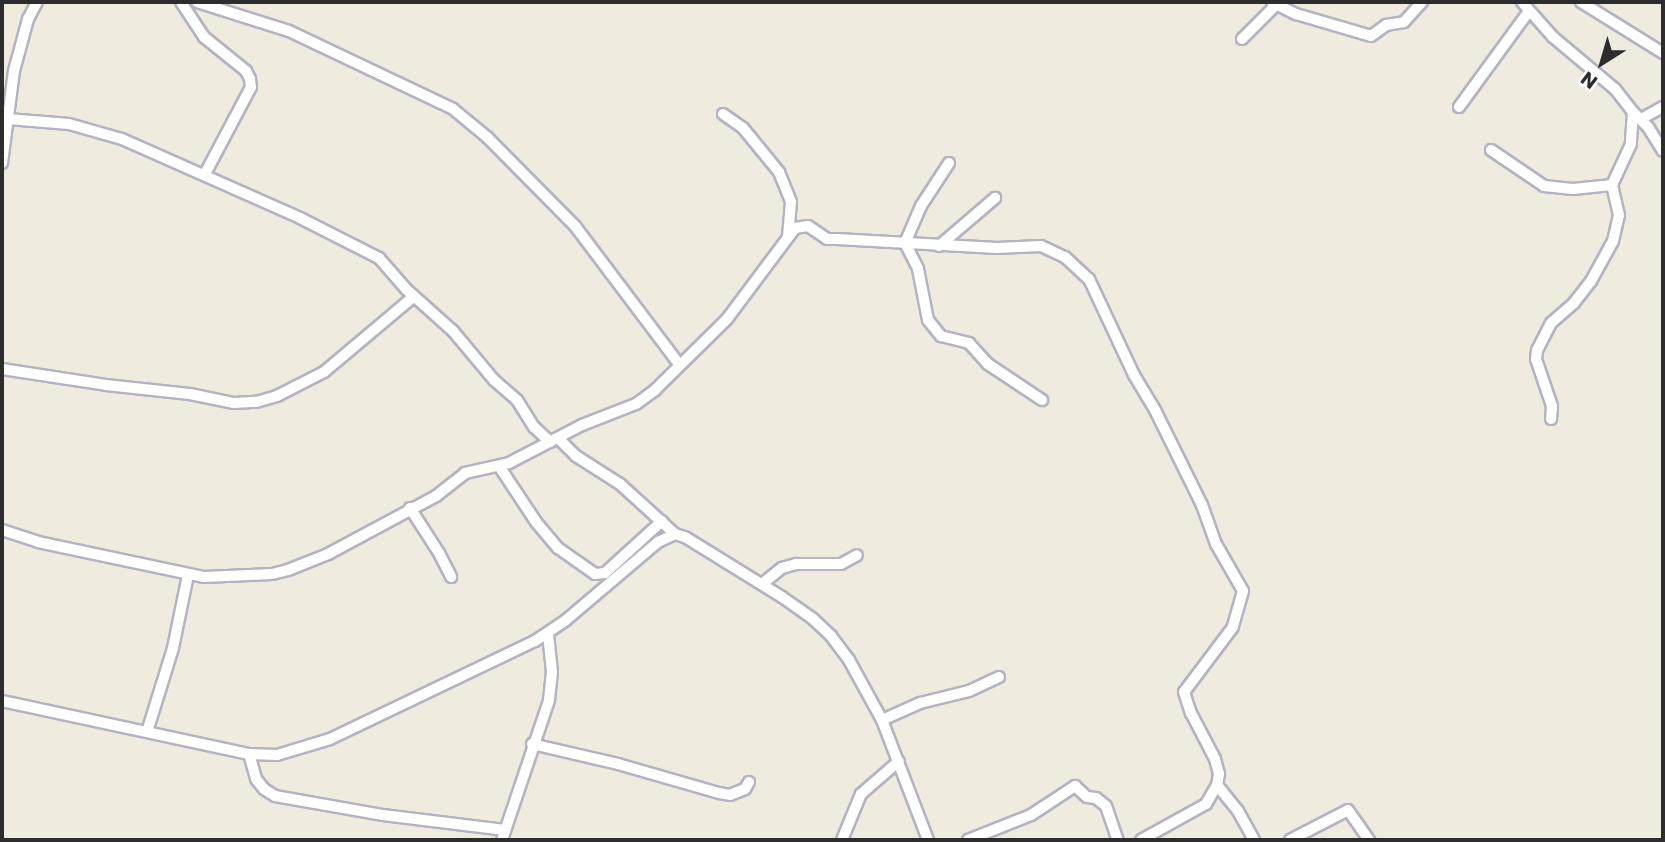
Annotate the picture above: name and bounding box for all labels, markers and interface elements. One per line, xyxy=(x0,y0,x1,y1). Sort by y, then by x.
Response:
north arrow xyxy=(1567,28,1637,98)
text: N xyxy=(1575,65,1603,95)

